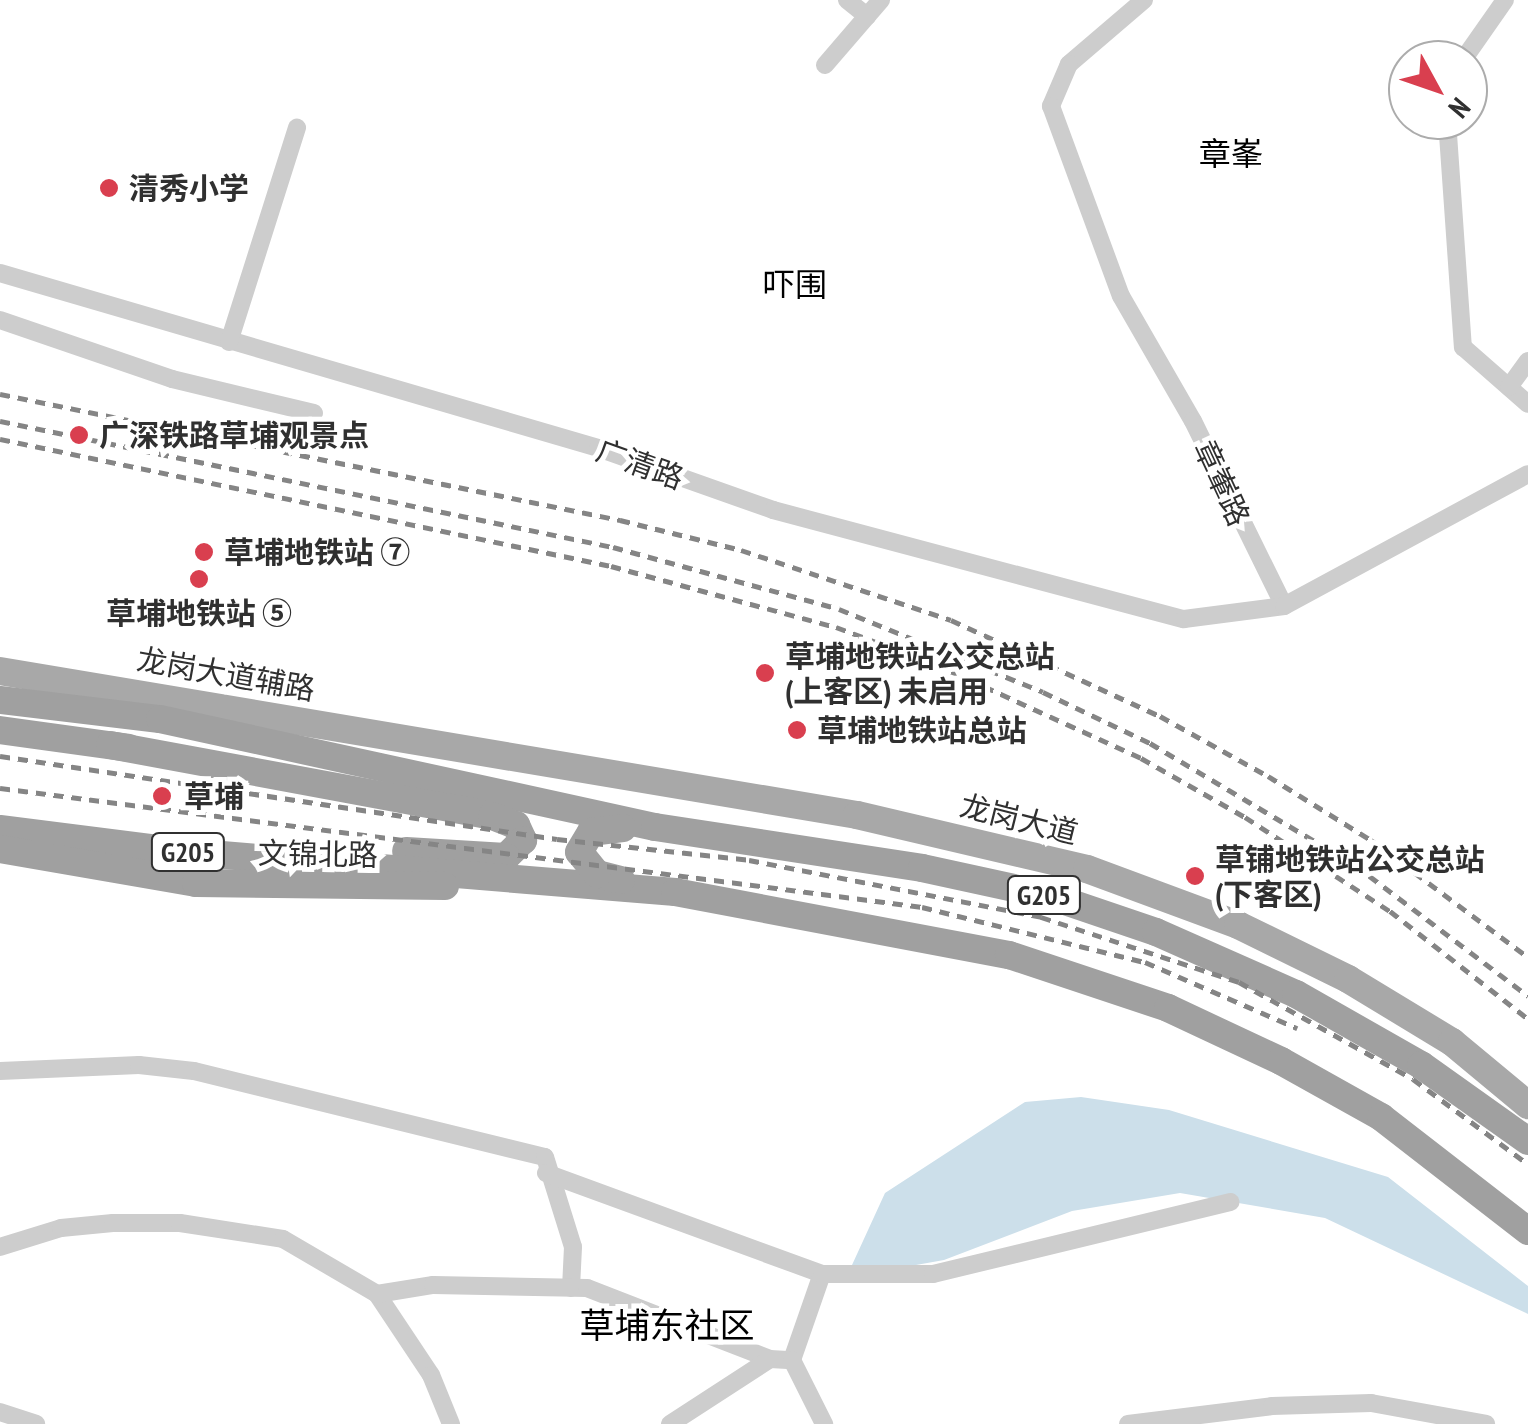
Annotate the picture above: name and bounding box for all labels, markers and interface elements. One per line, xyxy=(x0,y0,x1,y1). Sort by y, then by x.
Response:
north arrow xyxy=(1388,40,1488,140)
text: N xyxy=(1441,91,1479,126)
district label: 章峯 xyxy=(1199,134,1263,172)
place label: 清秀小学 xyxy=(129,170,249,206)
marker: 清秀小学 xyxy=(98,177,120,199)
district label: 吓围 xyxy=(763,265,827,303)
place label: 广深铁路草埔观景点 xyxy=(99,417,369,453)
marker: 广深铁路草埔观景点 xyxy=(68,424,90,446)
street label: 广清路 xyxy=(592,432,688,496)
street label: 章輋路 xyxy=(1187,435,1257,531)
place label: 草埔地铁站 ⑦ xyxy=(224,534,410,570)
marker: 草埔地铁站 ⑦ xyxy=(193,541,215,563)
marker: 草埔地铁站 ⑤ xyxy=(188,568,210,590)
place label: 草埔地铁站 ⑤ xyxy=(106,595,292,631)
place label: 草埔地铁站公交总站 (上客区) 未启用 xyxy=(785,638,1055,708)
street label: 龙岗大道辅路 xyxy=(134,641,318,707)
marker: 草埔地铁站公交总站 (上客区) 未启用 xyxy=(754,662,776,684)
place label: 草埔地铁站总站 xyxy=(817,712,1027,748)
marker: 草埔地铁站总站 xyxy=(786,719,808,741)
place label: 草埔 xyxy=(184,778,244,814)
marker: 草埔 xyxy=(149,783,175,809)
street label: 龙岗大道 xyxy=(956,787,1082,851)
road number: G205 xyxy=(150,829,226,875)
street label: 文锦北路 xyxy=(258,835,378,873)
place label: 草铺地铁站公交总站 (下客区) xyxy=(1215,841,1485,912)
marker: 草铺地铁站公交总站 (下客区) xyxy=(1184,865,1206,887)
road number: G205 xyxy=(1006,872,1082,918)
district label: 草埔东社区 xyxy=(580,1304,754,1346)

